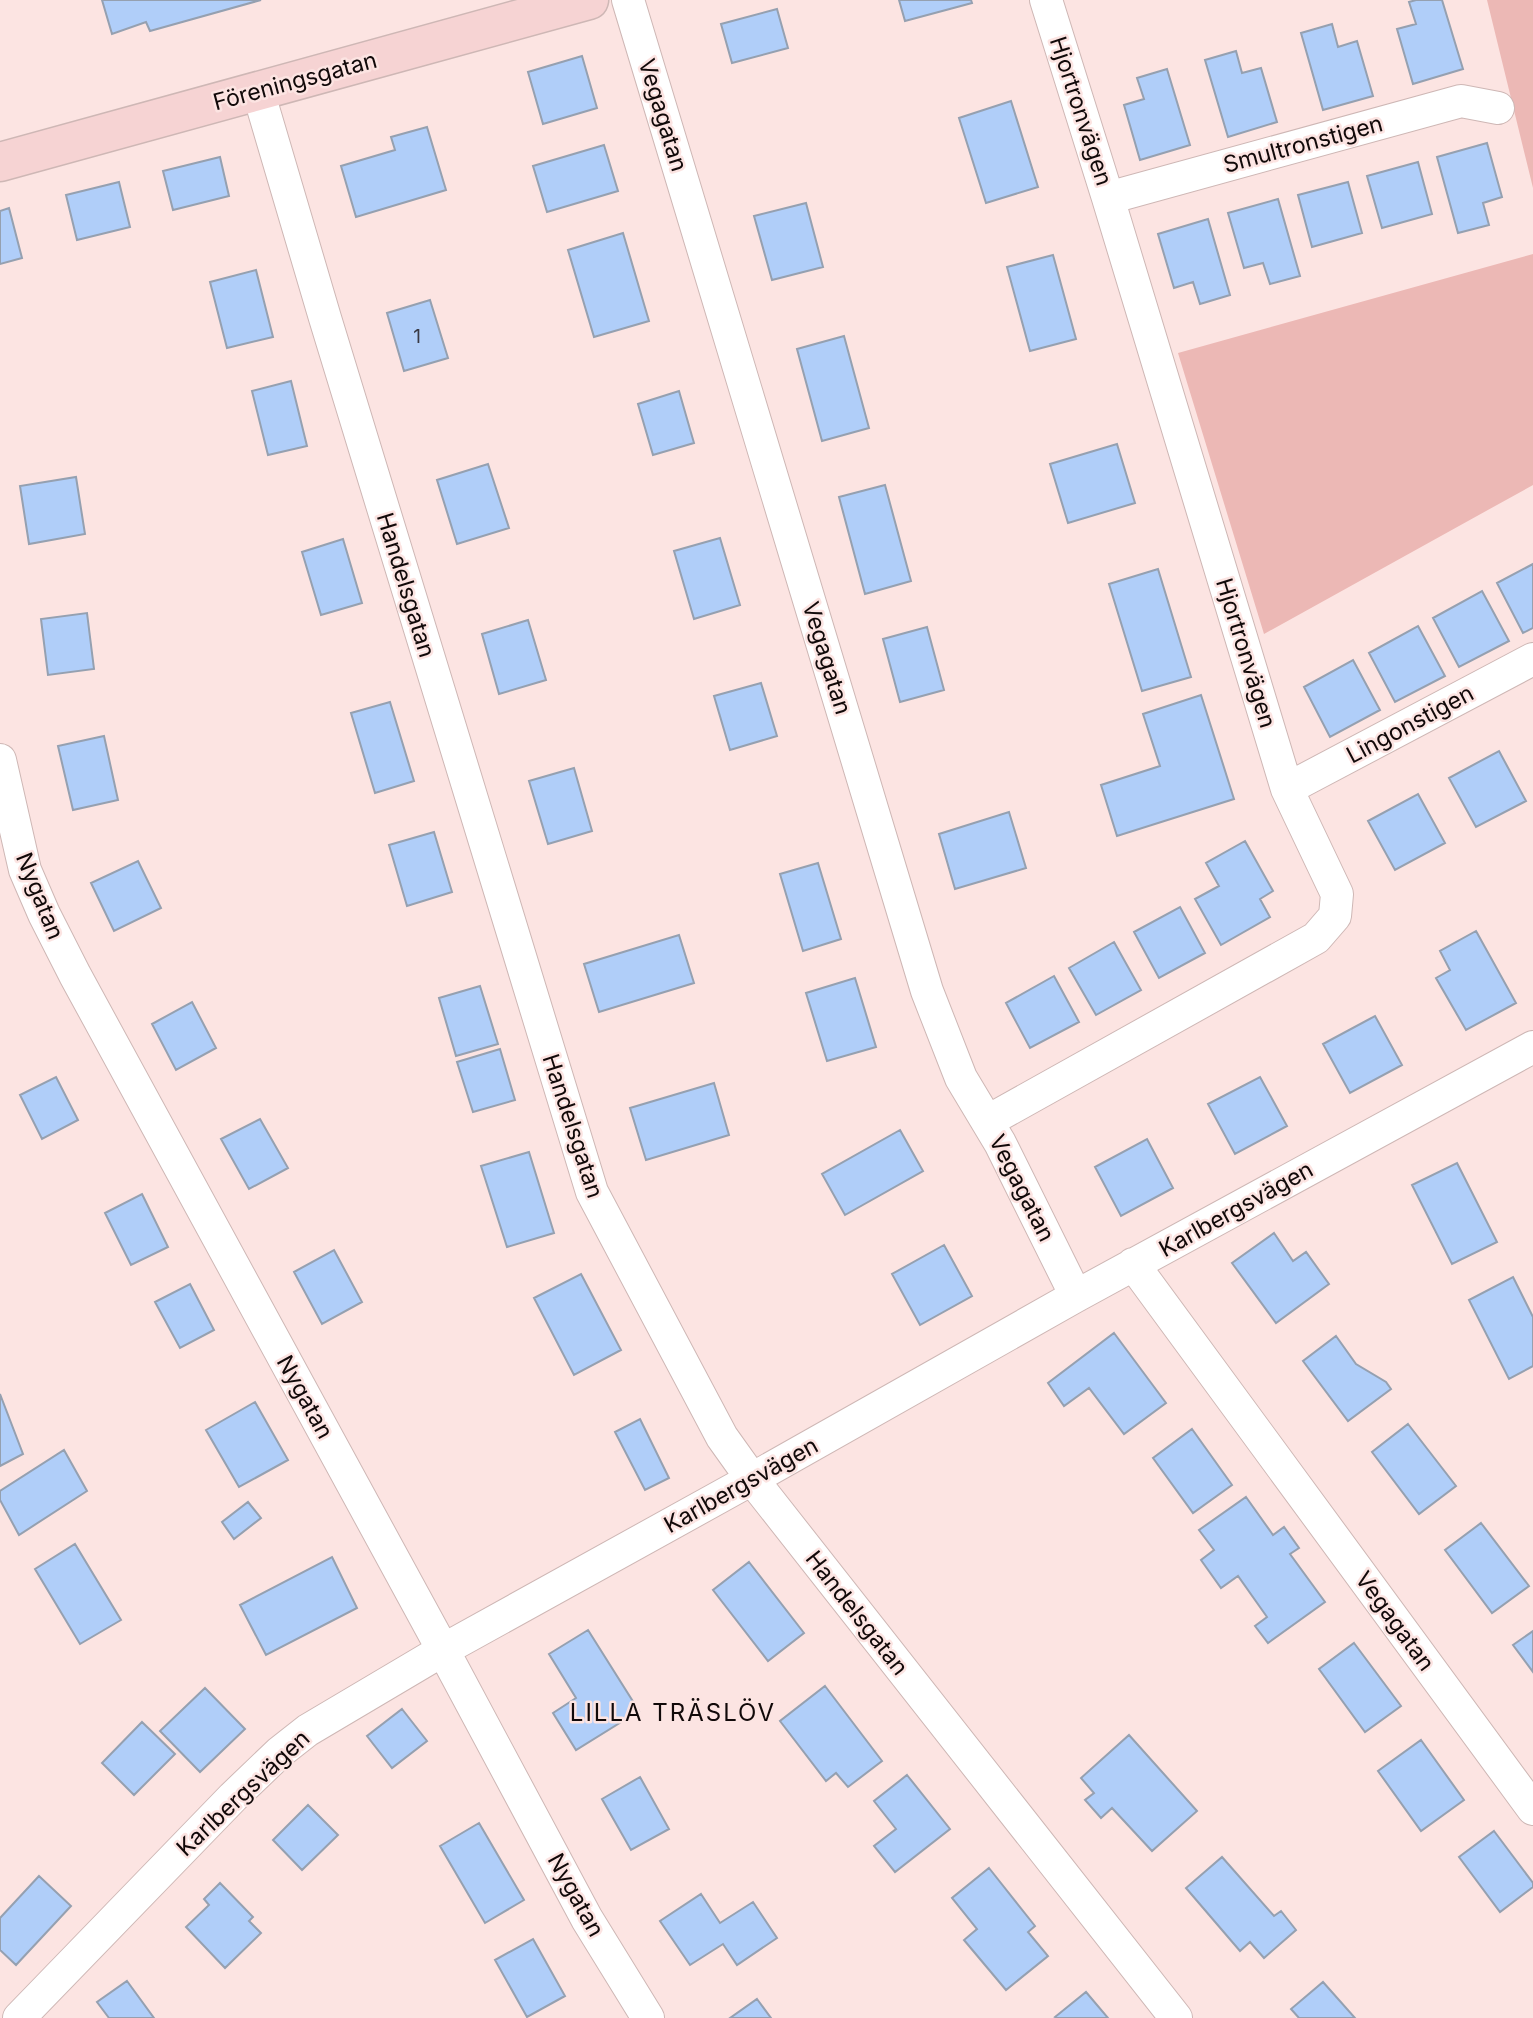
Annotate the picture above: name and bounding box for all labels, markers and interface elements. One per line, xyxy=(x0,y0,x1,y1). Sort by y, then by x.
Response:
street label: Hjortronvägen xyxy=(1044,33,1118,189)
street label: Föreningsgatan xyxy=(210,46,380,116)
street label: Vegagatan xyxy=(633,55,693,175)
street label: Smultronstigen xyxy=(1220,109,1386,179)
house number: 1 xyxy=(413,325,421,348)
street label: Handelsgatan xyxy=(371,509,441,661)
street label: Hjortronvägen xyxy=(1210,575,1282,731)
street label: Vegagatan xyxy=(797,598,857,718)
street label: Lingonstigen xyxy=(1342,679,1478,769)
street label: Nygatan xyxy=(10,849,70,943)
street label: Handelsgatan xyxy=(537,1050,609,1202)
street label: Vegagatan xyxy=(983,1130,1061,1246)
street label: Karlbergsvägen xyxy=(1154,1155,1318,1263)
street label: Nygatan xyxy=(271,1350,339,1444)
street label: Karlbergsvägen xyxy=(659,1431,823,1539)
street label: Handelsgatan xyxy=(800,1545,914,1681)
street label: Vegagatan xyxy=(1349,1566,1441,1676)
district label: LILLA TRÄSLÖV xyxy=(570,1698,776,1727)
street label: Karlbergsvägen xyxy=(171,1724,315,1862)
street label: Nygatan xyxy=(542,1848,610,1942)

